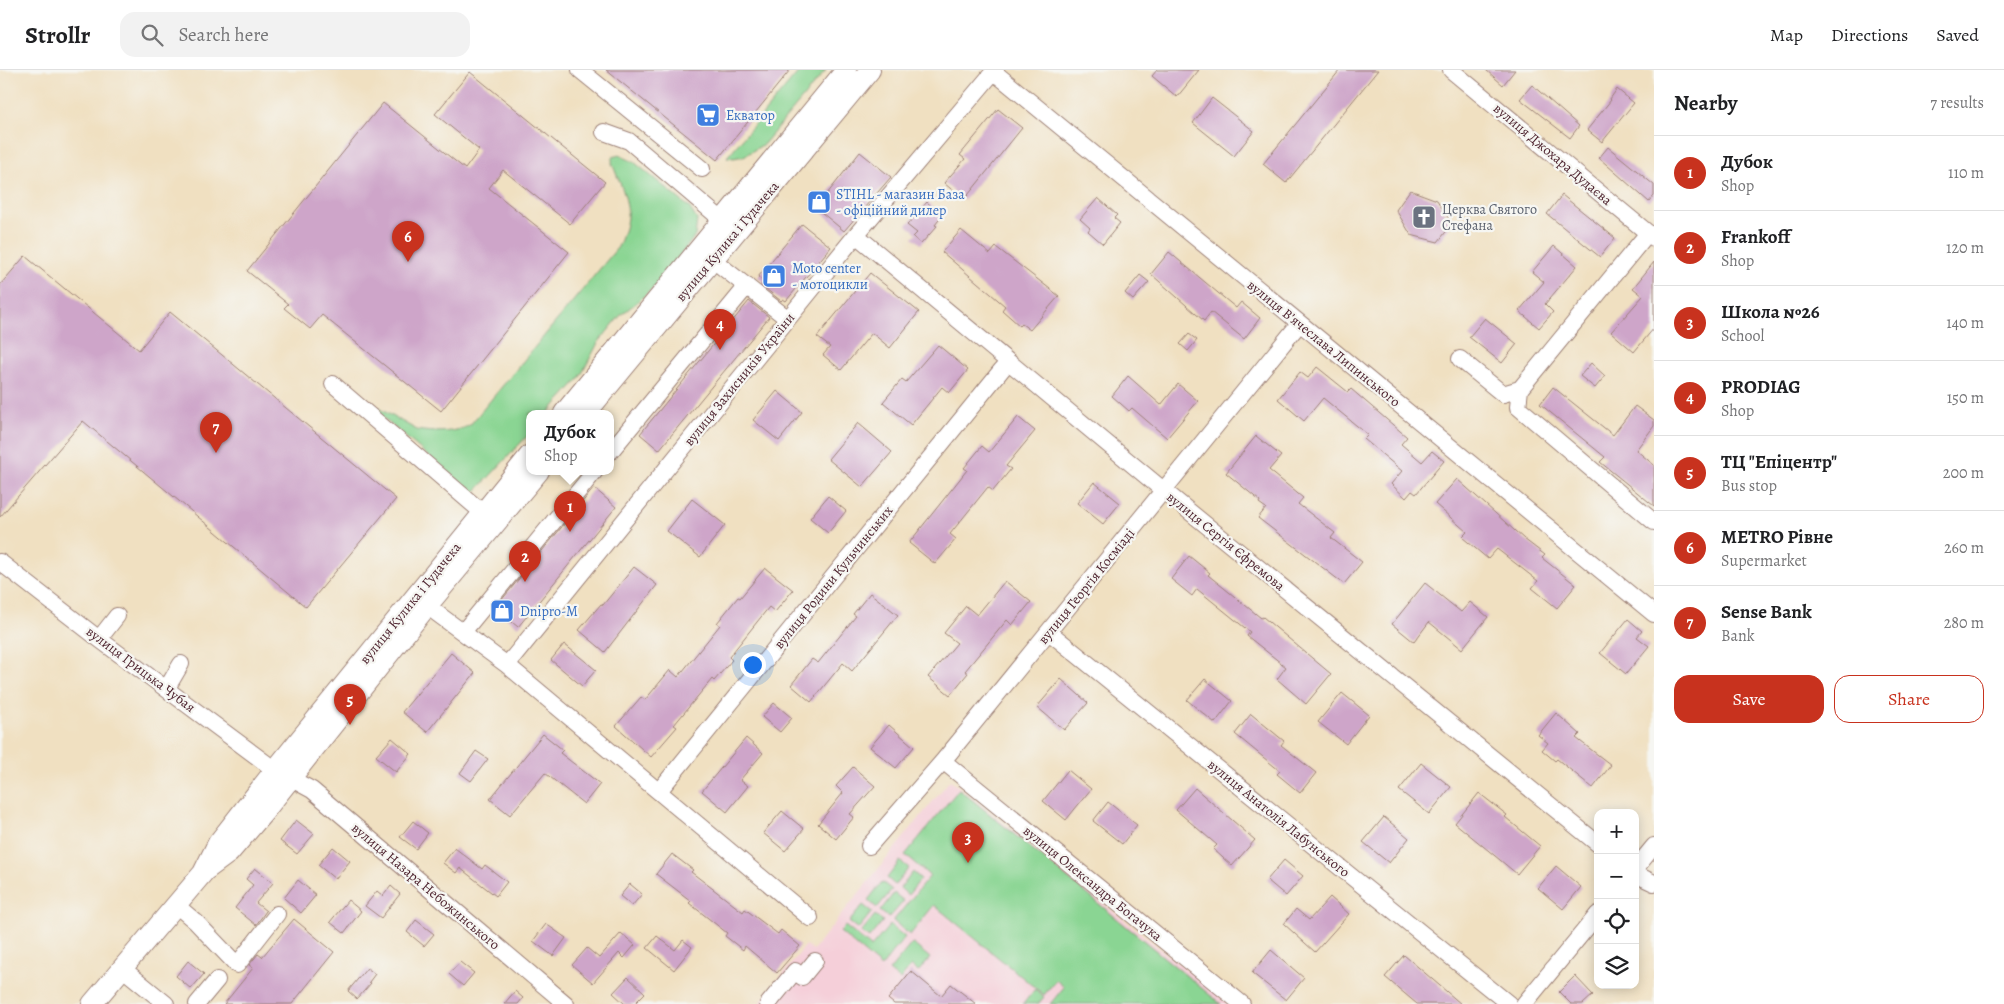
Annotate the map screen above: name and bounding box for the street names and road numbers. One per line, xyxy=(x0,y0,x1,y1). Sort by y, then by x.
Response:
street label: вулиця Джохара Дудаєва xyxy=(1489,99,1616,210)
street label: вулиця Кулика і Гудачека xyxy=(671,177,784,305)
street label: вулиця Вʼячеслава Липинського xyxy=(1243,276,1404,411)
street label: вулиця Захисників України xyxy=(680,309,799,450)
street label: вулиця Сергія Єфремова xyxy=(1163,488,1289,595)
street label: вулиця Родини Кульчинських xyxy=(770,502,897,653)
street label: вулиця Георгія Косміаді xyxy=(1034,524,1139,648)
street label: вулиця Кулика і Гудачека xyxy=(355,538,466,668)
street label: вулиця Грицька Чубая xyxy=(82,622,199,717)
street label: вулиця Анатолія Лабунського xyxy=(1204,755,1354,882)
street label: вулиця Назара Небожинського xyxy=(348,819,504,954)
street label: вулиця Олександра Богачука xyxy=(1019,821,1167,946)

